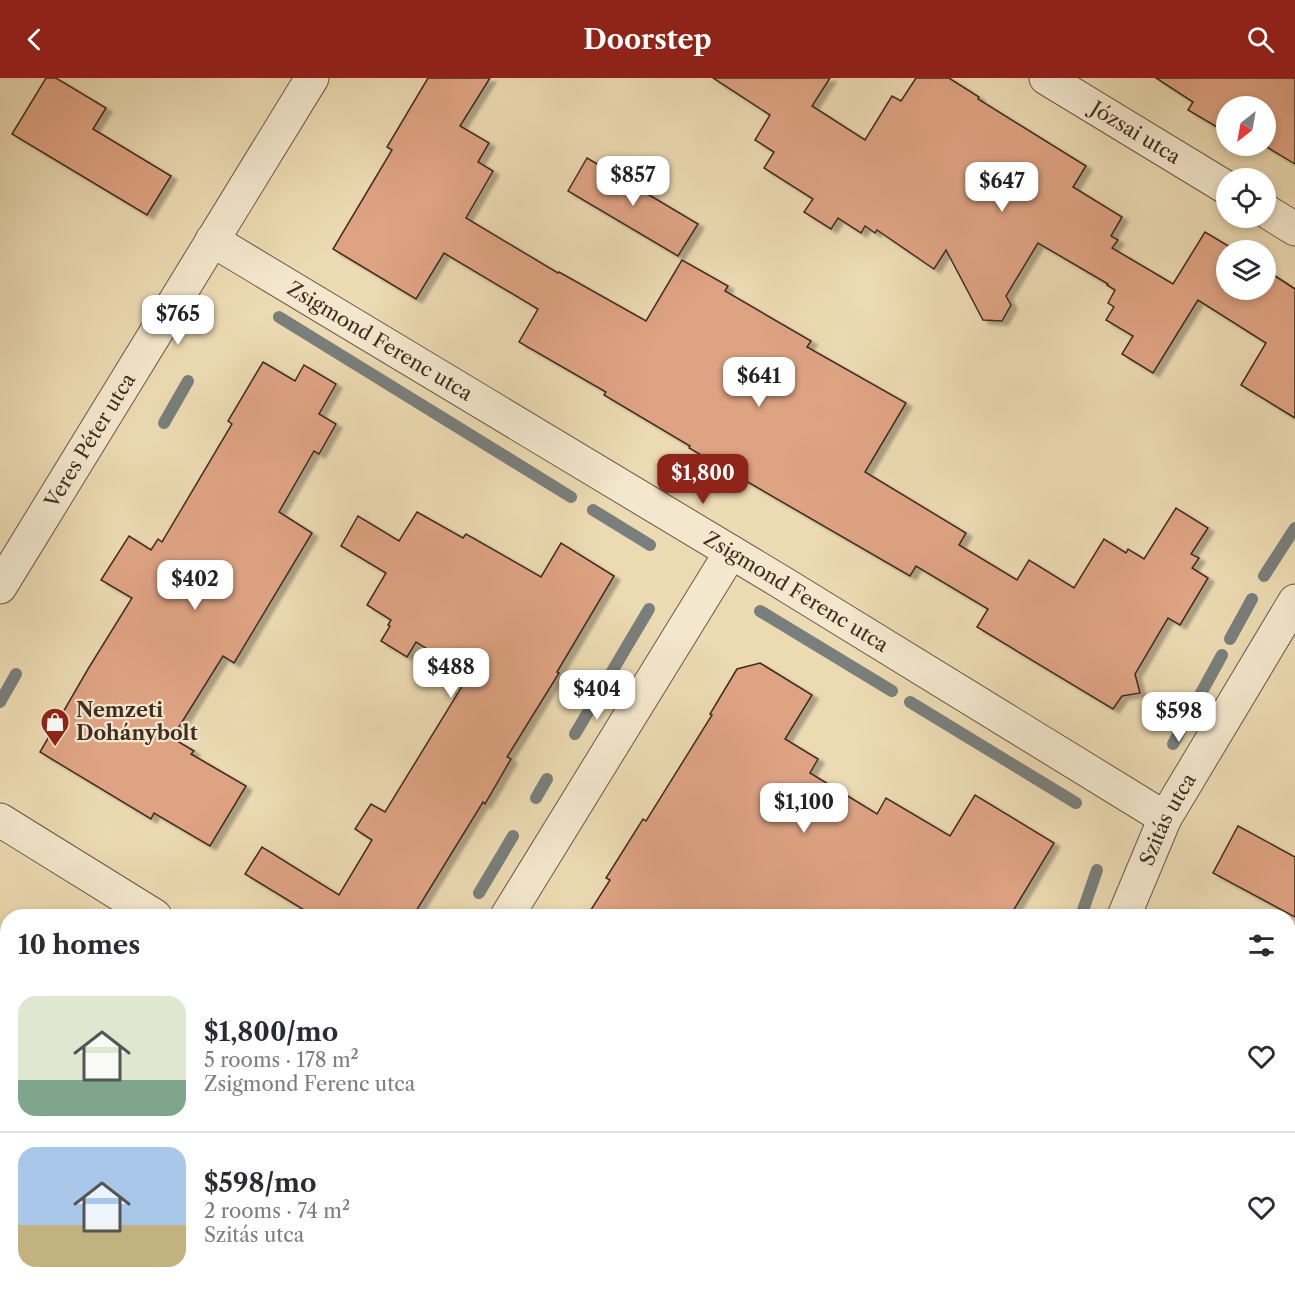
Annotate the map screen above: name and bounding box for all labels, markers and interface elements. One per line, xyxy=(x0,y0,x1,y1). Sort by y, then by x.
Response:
icon: back xyxy=(18,23,51,56)
text: Doorstep xyxy=(583,23,712,56)
icon: search xyxy=(1244,23,1277,56)
street label: Józsai utca xyxy=(1084,95,1185,169)
north arrow xyxy=(1216,96,1276,156)
map controls xyxy=(1216,96,1276,300)
pin: $857 xyxy=(597,156,669,207)
pin: $647 xyxy=(966,162,1038,213)
text: $857 xyxy=(611,163,655,187)
button: locate xyxy=(1216,168,1276,228)
text: $647 xyxy=(979,169,1025,193)
button: layers xyxy=(1216,240,1276,300)
street label: Zsigmond Ferenc utca xyxy=(283,276,477,406)
pin: $765 xyxy=(142,295,214,346)
text: $765 xyxy=(156,302,200,326)
pin: $641 xyxy=(723,357,795,408)
text: $641 xyxy=(737,364,781,388)
street label: Veres Péter utca xyxy=(39,368,140,513)
pin: $1,800 xyxy=(654,454,752,505)
text: $1,800 xyxy=(671,461,735,485)
street label: Zsigmond Ferenc utca xyxy=(700,527,893,657)
pin: $402 xyxy=(159,560,231,611)
text: $402 xyxy=(171,567,219,591)
pin: $488 xyxy=(415,648,487,699)
text: $488 xyxy=(427,655,475,679)
pin: $404 xyxy=(561,670,633,721)
text: $404 xyxy=(573,677,621,701)
pin: $598 xyxy=(1143,692,1215,743)
place label: Nemzeti Dohánybolt xyxy=(76,698,198,745)
text: $598 xyxy=(1156,699,1202,723)
shop icon: Nemzeti Dohánybolt xyxy=(39,706,71,748)
street label: Szitás utca xyxy=(1134,769,1201,869)
pin: $1,100 xyxy=(755,783,853,834)
text: $1,100 xyxy=(774,790,834,814)
text: 10 homes xyxy=(18,929,140,961)
icon: filters xyxy=(1245,929,1278,962)
text: $1,800/mo xyxy=(204,1016,338,1048)
icon: home xyxy=(66,1020,138,1092)
icon: heart xyxy=(1245,1040,1278,1073)
text: 5 rooms · 178 m² xyxy=(204,1048,359,1072)
text: Zsigmond Ferenc utca xyxy=(204,1072,415,1096)
text: $598/mo xyxy=(204,1167,317,1199)
icon: home xyxy=(66,1171,138,1243)
icon: heart xyxy=(1245,1191,1278,1224)
text: 2 rooms · 74 m² xyxy=(204,1199,350,1223)
text: Szitás utca xyxy=(204,1223,304,1247)

